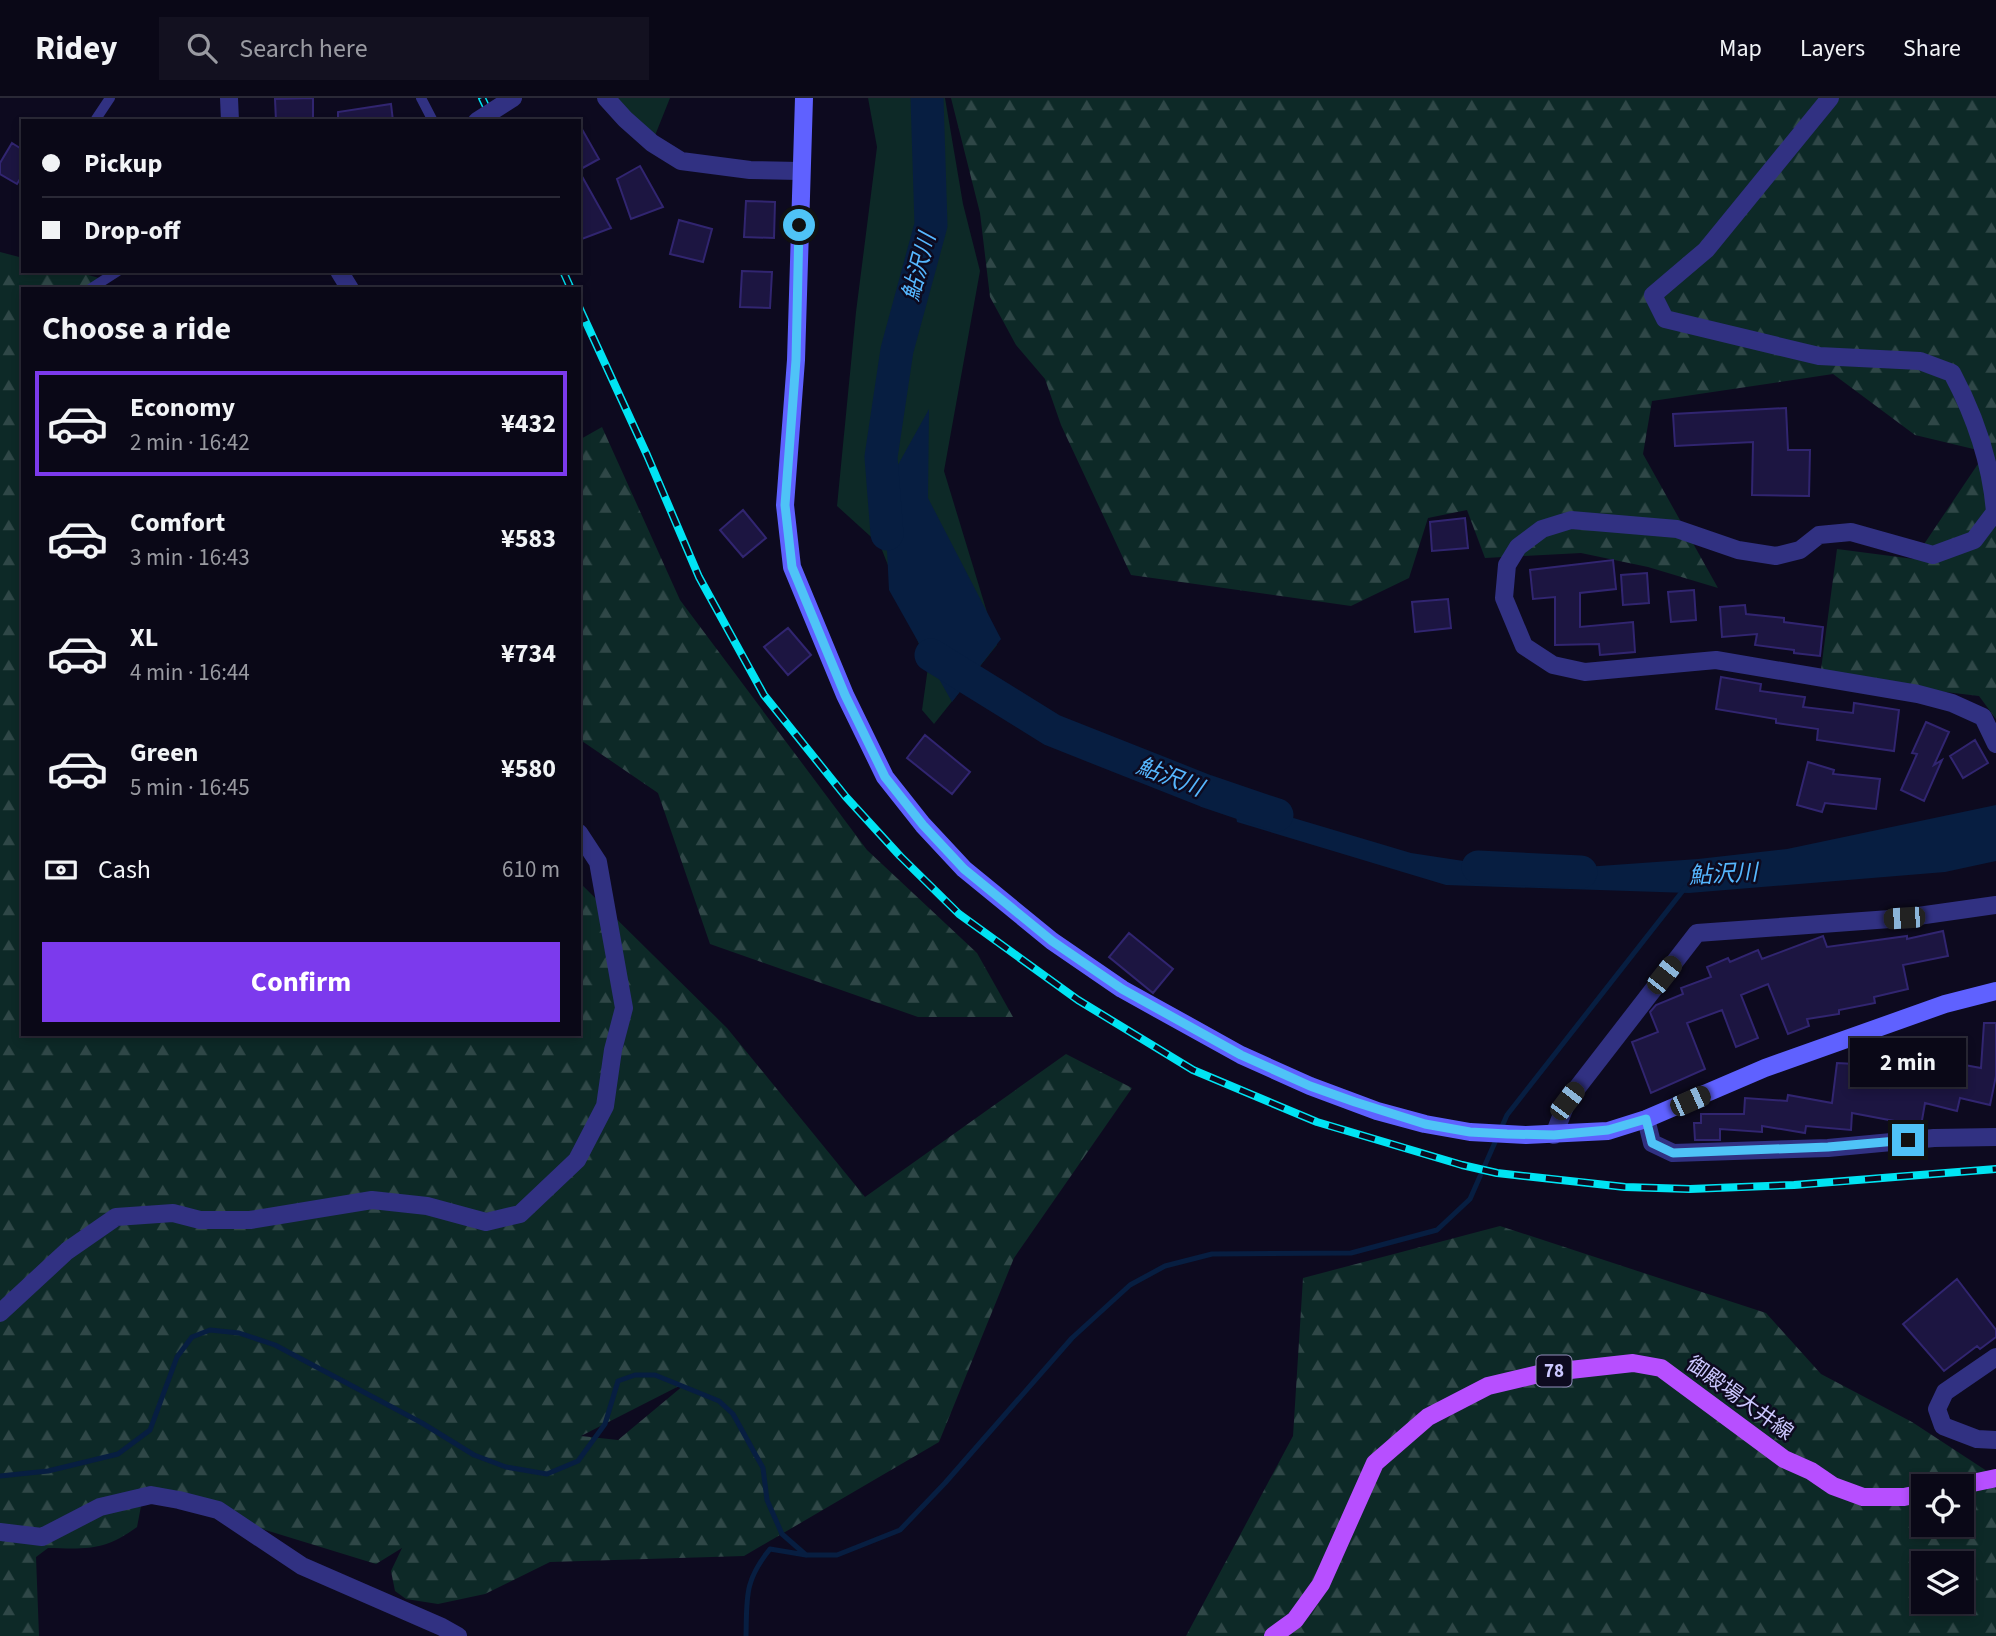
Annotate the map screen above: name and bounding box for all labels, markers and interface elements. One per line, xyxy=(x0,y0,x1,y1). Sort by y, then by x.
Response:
search box xyxy=(159,17,649,80)
text: Ridey xyxy=(35,25,117,72)
icon: search xyxy=(183,29,221,67)
text: Search here xyxy=(239,30,368,67)
text: Map xyxy=(1719,31,1762,66)
text: Layers xyxy=(1800,31,1865,66)
text: Share xyxy=(1903,31,1961,66)
text: Pickup xyxy=(84,145,162,182)
route start xyxy=(783,209,815,241)
text: Drop-off xyxy=(84,212,180,249)
water label: 鮎沢川 xyxy=(894,227,945,305)
text: Choose a ride xyxy=(42,306,231,352)
text: Economy xyxy=(130,389,235,426)
icon: car xyxy=(46,392,109,455)
text: ¥432 xyxy=(501,405,556,442)
text: 2 min · 16:42 xyxy=(130,426,250,459)
text: Comfort xyxy=(130,504,225,541)
icon: car xyxy=(46,507,109,570)
text: ¥583 xyxy=(501,520,556,557)
text: 3 min · 16:43 xyxy=(130,541,250,574)
text: XL xyxy=(130,619,158,656)
icon: car xyxy=(46,622,109,685)
text: ¥734 xyxy=(501,635,556,672)
text: 4 min · 16:44 xyxy=(130,656,250,689)
text: Green xyxy=(130,734,198,771)
icon: car xyxy=(46,737,109,800)
water label: 鮎沢川 xyxy=(1132,749,1211,806)
text: ¥580 xyxy=(501,750,556,787)
text: 5 min · 16:45 xyxy=(130,771,250,804)
icon: cash xyxy=(42,851,80,889)
text: Cash xyxy=(98,851,151,888)
text: 610 m xyxy=(502,853,560,886)
water label: 鮎沢川 xyxy=(1688,856,1761,892)
car xyxy=(1883,906,1926,930)
button: Confirm xyxy=(42,942,560,1022)
car xyxy=(1643,952,1686,998)
callout: 2 min xyxy=(1850,1038,1966,1088)
text: 2 min xyxy=(1880,1046,1936,1079)
car xyxy=(1546,1078,1589,1124)
car xyxy=(1667,1083,1714,1119)
route end xyxy=(1892,1124,1924,1156)
street label: 御殿場大井線 xyxy=(1680,1349,1800,1447)
road number: 78 xyxy=(1536,1356,1572,1386)
map controls xyxy=(1911,1474,1974,1614)
button: locate xyxy=(1911,1474,1974,1537)
button: layers xyxy=(1911,1551,1974,1614)

